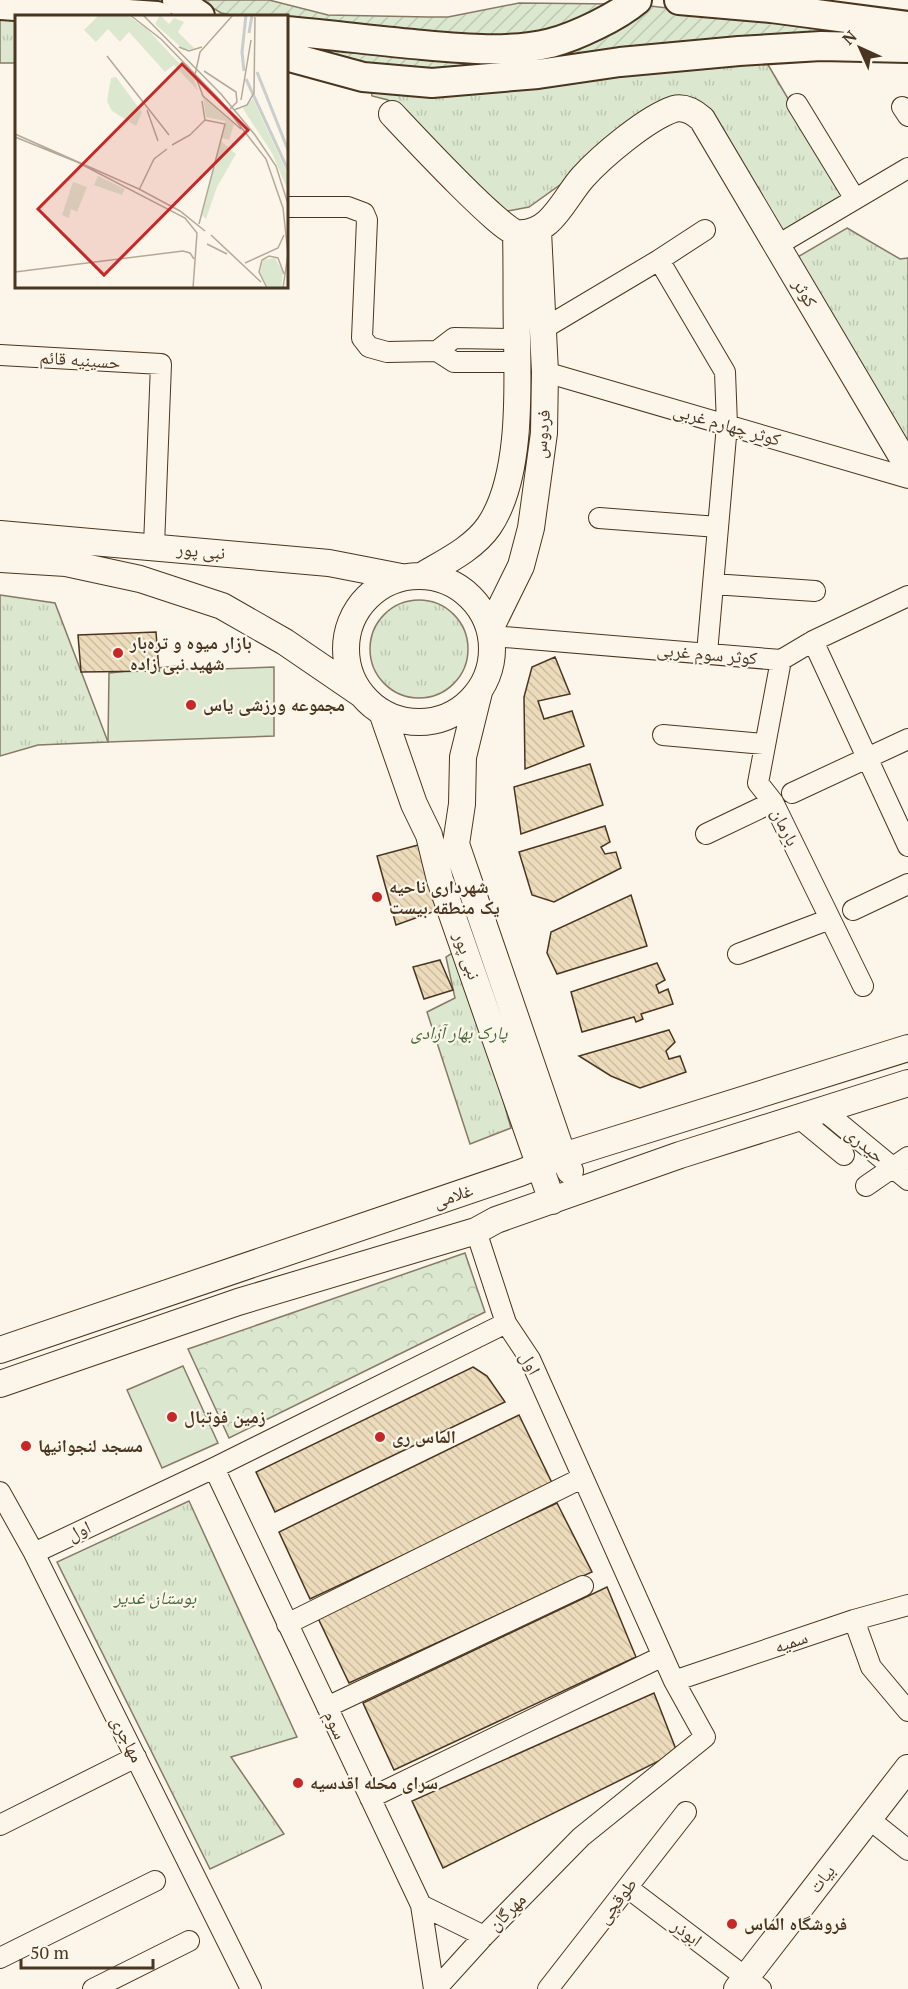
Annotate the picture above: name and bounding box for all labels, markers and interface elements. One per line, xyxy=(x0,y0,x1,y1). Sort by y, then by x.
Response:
inset map xyxy=(15,15,288,288)
north arrow xyxy=(830,18,890,78)
text: N xyxy=(837,25,861,49)
street label: کوثر xyxy=(787,273,824,312)
street label: حسینیه قائم xyxy=(39,344,121,375)
street label: کوثر چهارم غربی xyxy=(671,397,784,452)
street label: فردوس xyxy=(527,408,555,459)
street label: نبی پور xyxy=(175,536,226,564)
place label: بازار میوه و تره‌بار شهید نبی زاده xyxy=(129,630,252,675)
street label: کوثر سوم غربی xyxy=(656,637,759,670)
marker: بازار میوه و تره‌بار شهید نبی زاده xyxy=(111,646,125,660)
place label: مجموعه ورزشی یاس xyxy=(203,692,345,716)
marker: مجموعه ورزشی یاس xyxy=(184,698,198,712)
street label: بارمان xyxy=(766,803,805,850)
place label: شهرداری ناحیه یک منطقه بیست xyxy=(389,874,500,919)
marker: شهرداری ناحیه یک منطقه بیست xyxy=(370,890,384,904)
street label: نبی پور xyxy=(448,928,487,983)
park label: پارک بهار آزادی xyxy=(411,1020,508,1044)
street label: حیدری xyxy=(841,1121,890,1168)
street label: غلامی xyxy=(430,1177,476,1213)
street label: اول xyxy=(515,1347,547,1379)
place label: زمین فوتبال xyxy=(184,1404,266,1428)
marker: زمین فوتبال xyxy=(165,1410,179,1424)
place label: الماس ری xyxy=(392,1424,456,1448)
marker: الماس ری xyxy=(373,1430,387,1444)
place label: مسجد لنجوانیها xyxy=(38,1433,143,1457)
marker: مسجد لنجوانیها xyxy=(19,1439,33,1453)
street label: اول xyxy=(63,1514,94,1546)
park label: بوستان غدیر xyxy=(112,1585,197,1609)
street label: سمیه xyxy=(771,1624,811,1658)
street label: سوم xyxy=(318,1706,353,1743)
street label: مهاجری xyxy=(106,1711,150,1766)
place label: سرای محله اقدسیه xyxy=(310,1770,438,1794)
marker: سرای محله اقدسیه xyxy=(291,1776,305,1790)
street label: بیات xyxy=(803,1859,840,1898)
street label: طوقچی xyxy=(591,1872,642,1928)
street label: مهرگان xyxy=(482,1887,531,1936)
place label: فروشگاه الماس xyxy=(744,1911,847,1935)
street label: ابوذر xyxy=(667,1912,708,1951)
marker: فروشگاه الماس xyxy=(725,1917,739,1931)
scale bar xyxy=(21,1932,153,1970)
text: 50 m xyxy=(30,1940,70,1964)

